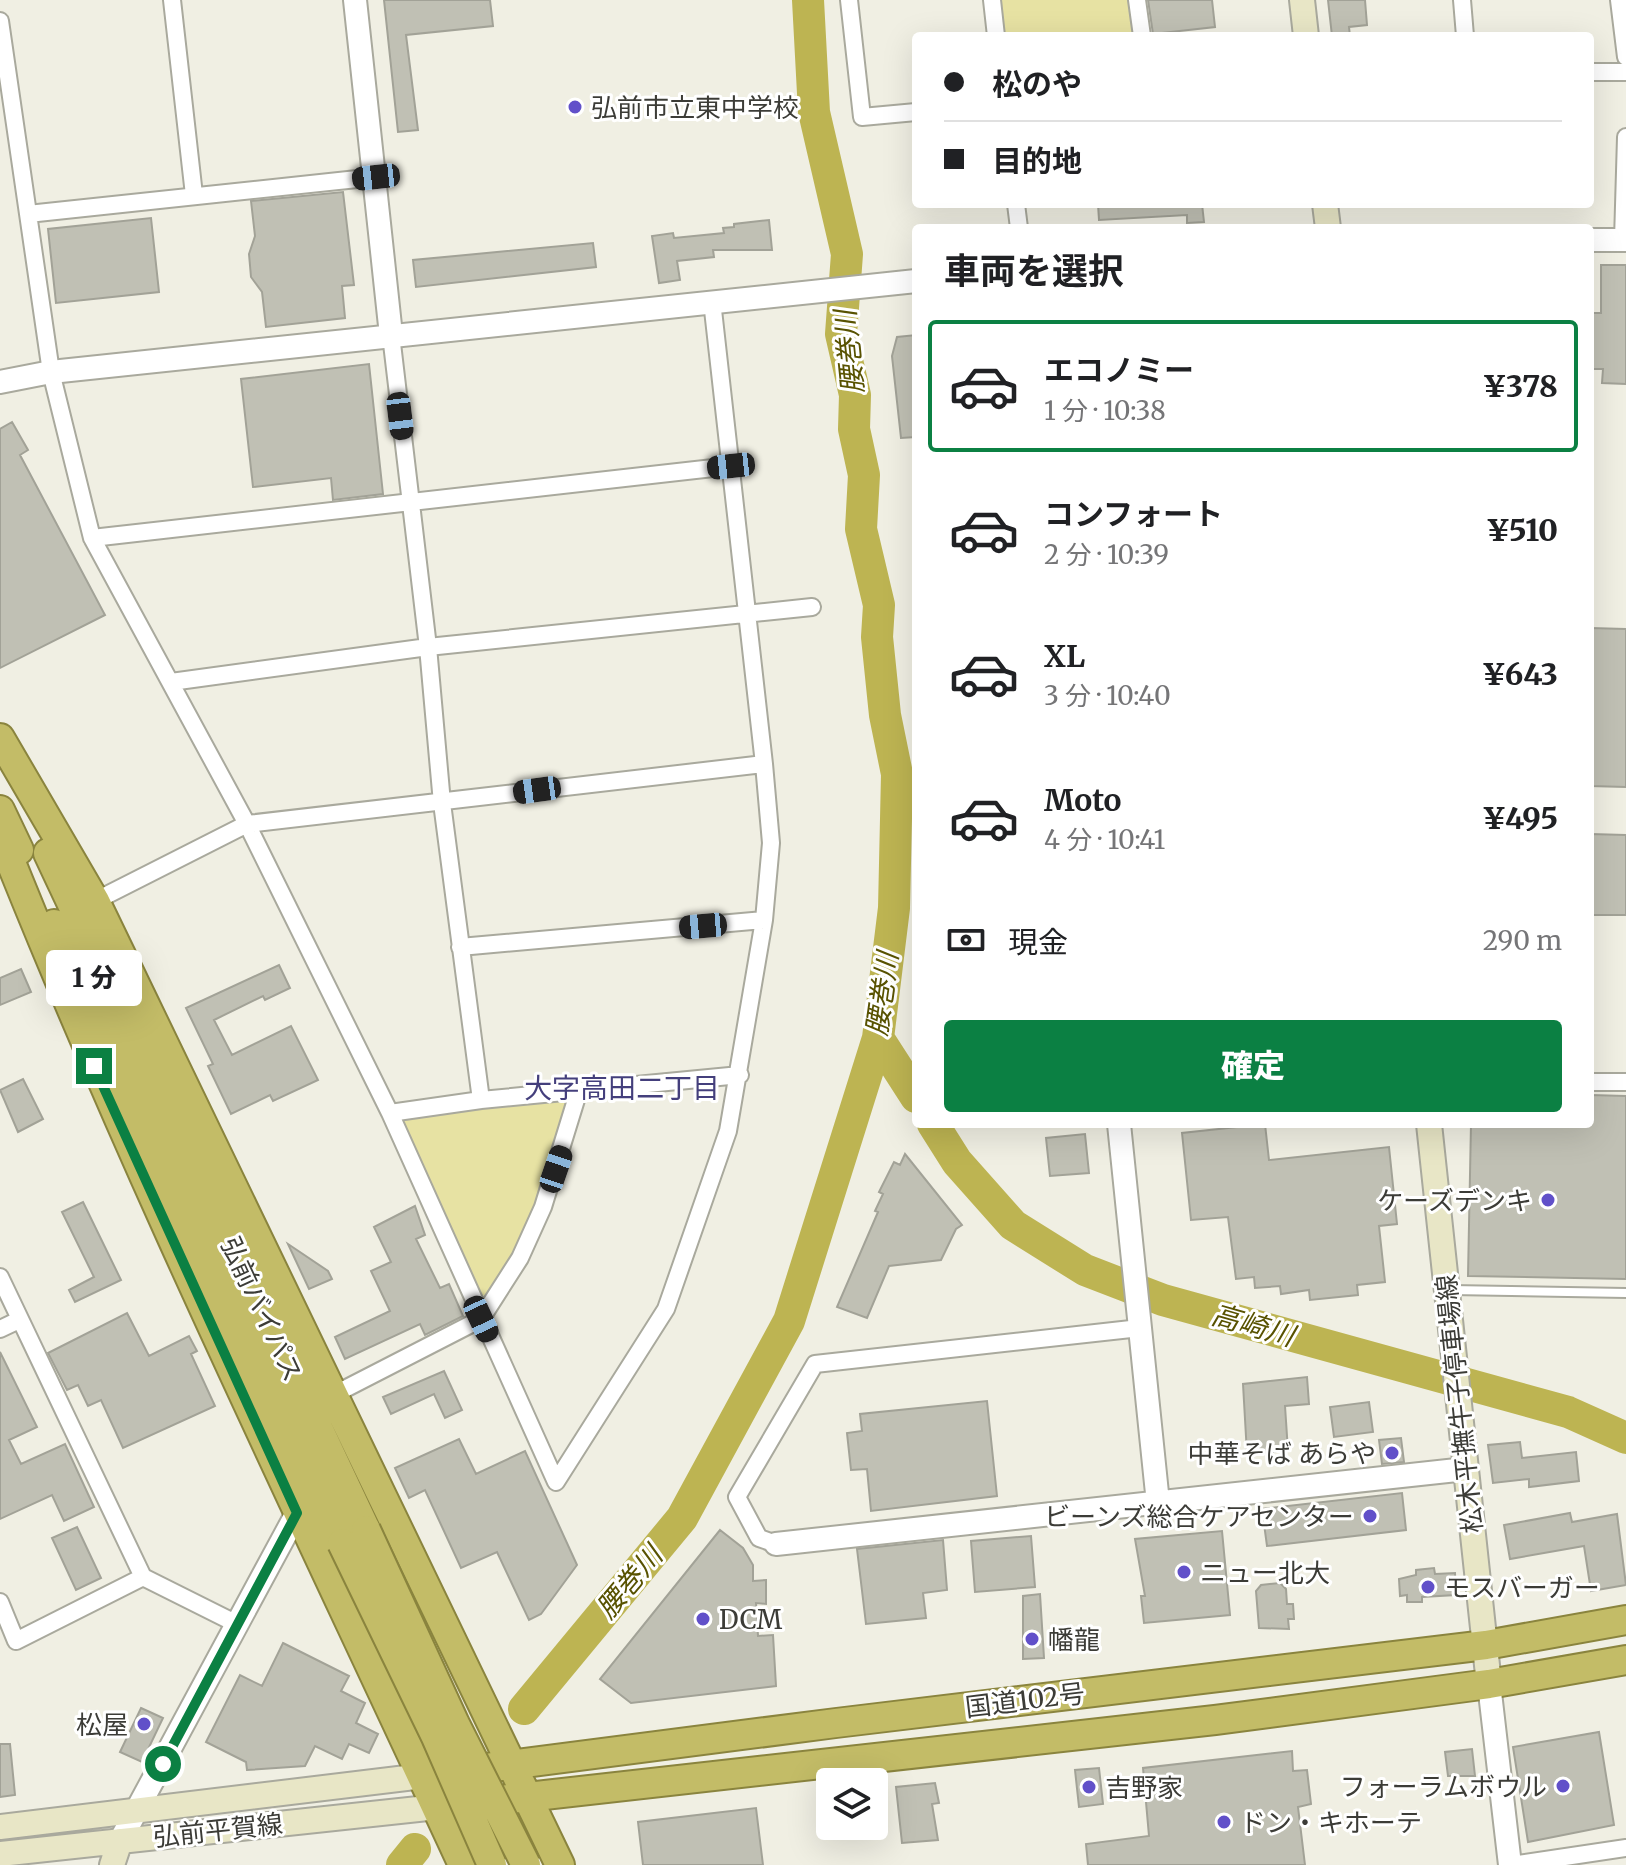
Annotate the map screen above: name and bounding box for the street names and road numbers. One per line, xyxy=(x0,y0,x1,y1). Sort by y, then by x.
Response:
street label: 弘前バイパス xyxy=(214,1232,310,1386)
street label: 松木平撫牛子停車場線 xyxy=(1429,1273,1489,1535)
street label: 国道102号 xyxy=(963,1676,1087,1724)
street label: 弘前平賀線 xyxy=(152,1807,284,1853)

